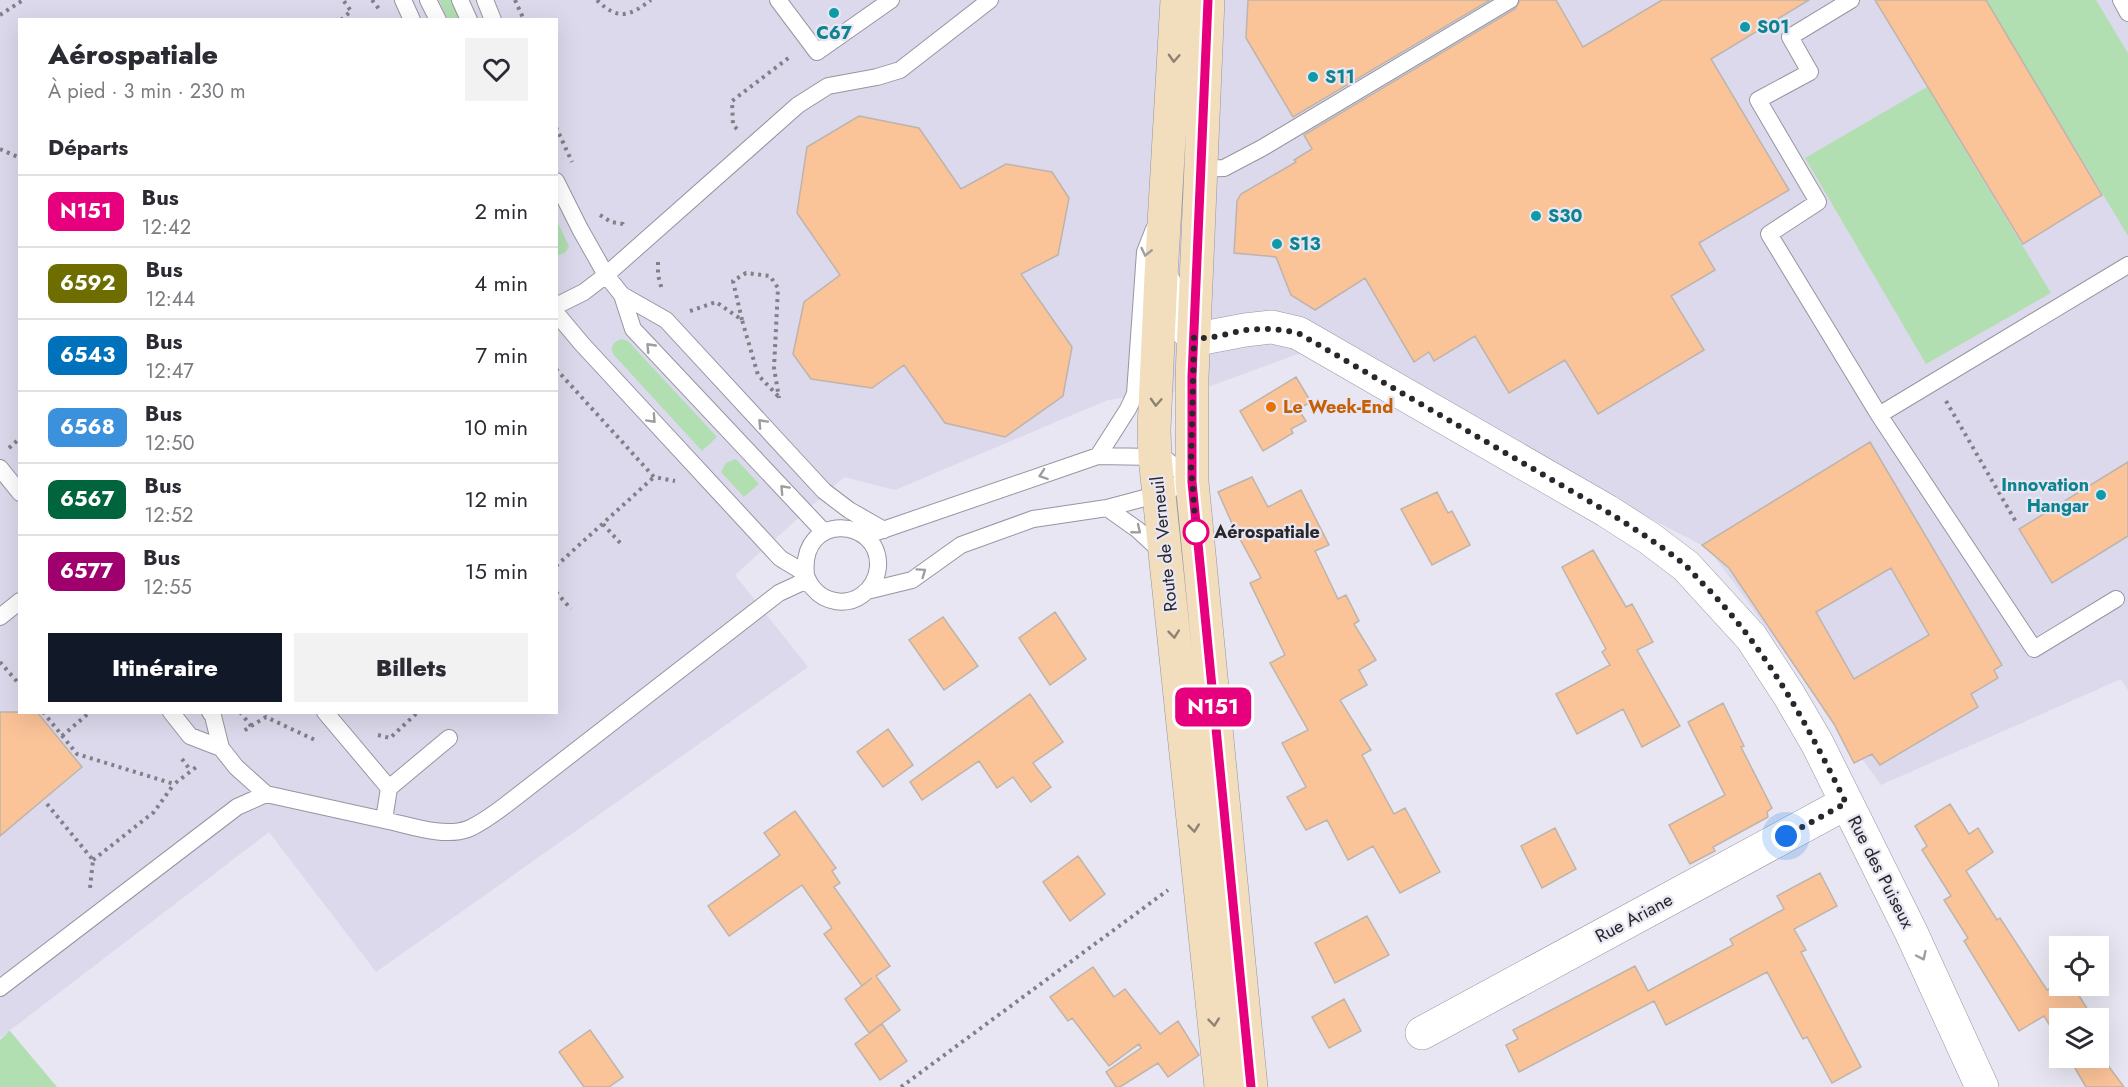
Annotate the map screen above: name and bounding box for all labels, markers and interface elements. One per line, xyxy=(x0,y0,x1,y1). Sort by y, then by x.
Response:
marker: C67 xyxy=(827,6,841,20)
place label: S01 xyxy=(1757,14,1789,40)
place label: C67 xyxy=(816,20,852,46)
marker: S01 xyxy=(1738,20,1752,34)
text: Aérospatiale xyxy=(48,34,218,75)
button: heart xyxy=(465,38,528,101)
one-way arrow xyxy=(1167,54,1180,63)
place label: S11 xyxy=(1325,64,1355,90)
marker: S11 xyxy=(1306,70,1320,84)
text: À pied · 3 min · 230 m xyxy=(48,77,246,106)
text: Départs xyxy=(48,131,128,163)
text: Bus xyxy=(142,181,179,213)
text: 2 min xyxy=(474,195,528,227)
text: N151 xyxy=(60,196,112,226)
place label: S30 xyxy=(1548,203,1582,229)
marker: S30 xyxy=(1529,209,1543,223)
text: 12:42 xyxy=(142,213,191,242)
place label: S13 xyxy=(1289,231,1321,257)
marker: S13 xyxy=(1270,237,1284,251)
one-way arrow xyxy=(1141,247,1154,257)
text: Bus xyxy=(145,253,183,285)
text: 4 min xyxy=(474,267,528,299)
text: 6592 xyxy=(60,268,115,298)
text: 12:44 xyxy=(145,285,195,314)
text: Bus xyxy=(145,325,183,357)
text: 7 min xyxy=(475,339,528,371)
text: 6543 xyxy=(60,340,115,370)
one-way arrow xyxy=(647,344,658,355)
text: 12:47 xyxy=(145,357,194,386)
place label: Le Week-End xyxy=(1283,394,1393,420)
text: Bus xyxy=(145,397,182,429)
one-way arrow xyxy=(1149,398,1162,407)
marker: Le Week-End xyxy=(1264,400,1278,414)
text: 10 min xyxy=(464,411,528,443)
text: 6568 xyxy=(60,412,115,442)
one-way arrow xyxy=(644,412,655,423)
one-way arrow xyxy=(758,420,769,431)
text: 12:50 xyxy=(145,429,194,458)
one-way arrow xyxy=(1038,467,1049,480)
text: Bus xyxy=(144,469,182,501)
place label: Innovation Hangar xyxy=(2001,472,2090,519)
street label: Route de Verneuil xyxy=(1144,475,1184,613)
text: 12 min xyxy=(465,483,528,515)
text: 6567 xyxy=(60,484,114,514)
one-way arrow xyxy=(781,485,792,496)
marker: Innovation Hangar xyxy=(2094,488,2108,502)
text: 12:52 xyxy=(144,501,193,530)
marker: Aérospatiale xyxy=(1183,519,1209,545)
place label: Aérospatiale xyxy=(1213,519,1320,545)
one-way arrow xyxy=(1130,523,1141,534)
text: Bus xyxy=(143,541,180,573)
text: 15 min xyxy=(465,555,528,587)
text: 6577 xyxy=(60,556,113,586)
one-way arrow xyxy=(916,568,927,579)
text: 12:55 xyxy=(143,573,192,602)
one-way arrow xyxy=(1167,630,1180,639)
button: Itinéraire xyxy=(48,633,282,702)
button: Billets xyxy=(294,633,528,702)
line badge: N151 xyxy=(1171,688,1255,726)
text: N151 xyxy=(1187,692,1239,722)
street label: Rue des Puiseux xyxy=(1841,811,1921,933)
your location xyxy=(1771,821,1801,851)
one-way arrow xyxy=(1187,824,1200,833)
street label: Rue Ariane xyxy=(1591,887,1677,949)
map controls xyxy=(2049,936,2109,1068)
button: locate xyxy=(2049,936,2109,996)
one-way arrow xyxy=(1915,949,1927,960)
button: layers xyxy=(2049,1008,2109,1068)
one-way arrow xyxy=(1207,1018,1220,1027)

